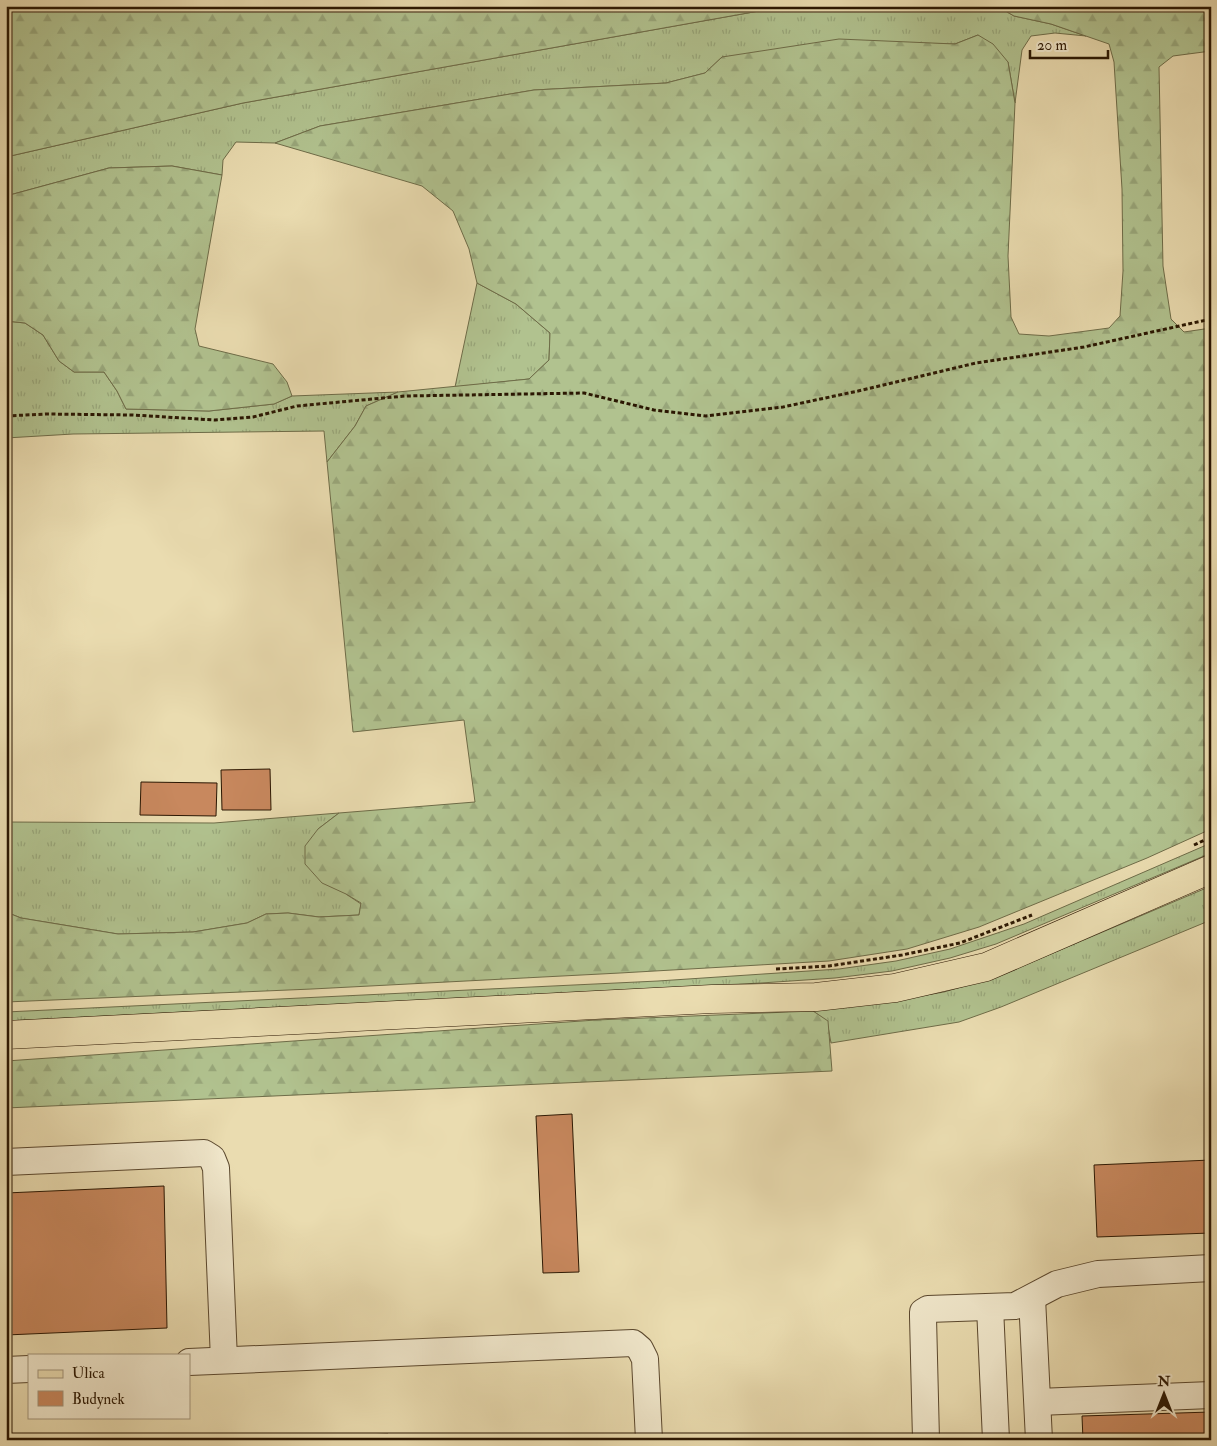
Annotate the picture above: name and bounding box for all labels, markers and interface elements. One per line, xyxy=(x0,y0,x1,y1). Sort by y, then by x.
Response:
scale bar xyxy=(1030,28,1107,60)
text: 20 m xyxy=(1037,36,1067,55)
legend xyxy=(28,1354,190,1418)
text: Ulica xyxy=(72,1364,105,1383)
north arrow xyxy=(1140,1368,1190,1418)
text: N xyxy=(1157,1373,1171,1390)
text: Budynek xyxy=(72,1390,125,1409)

